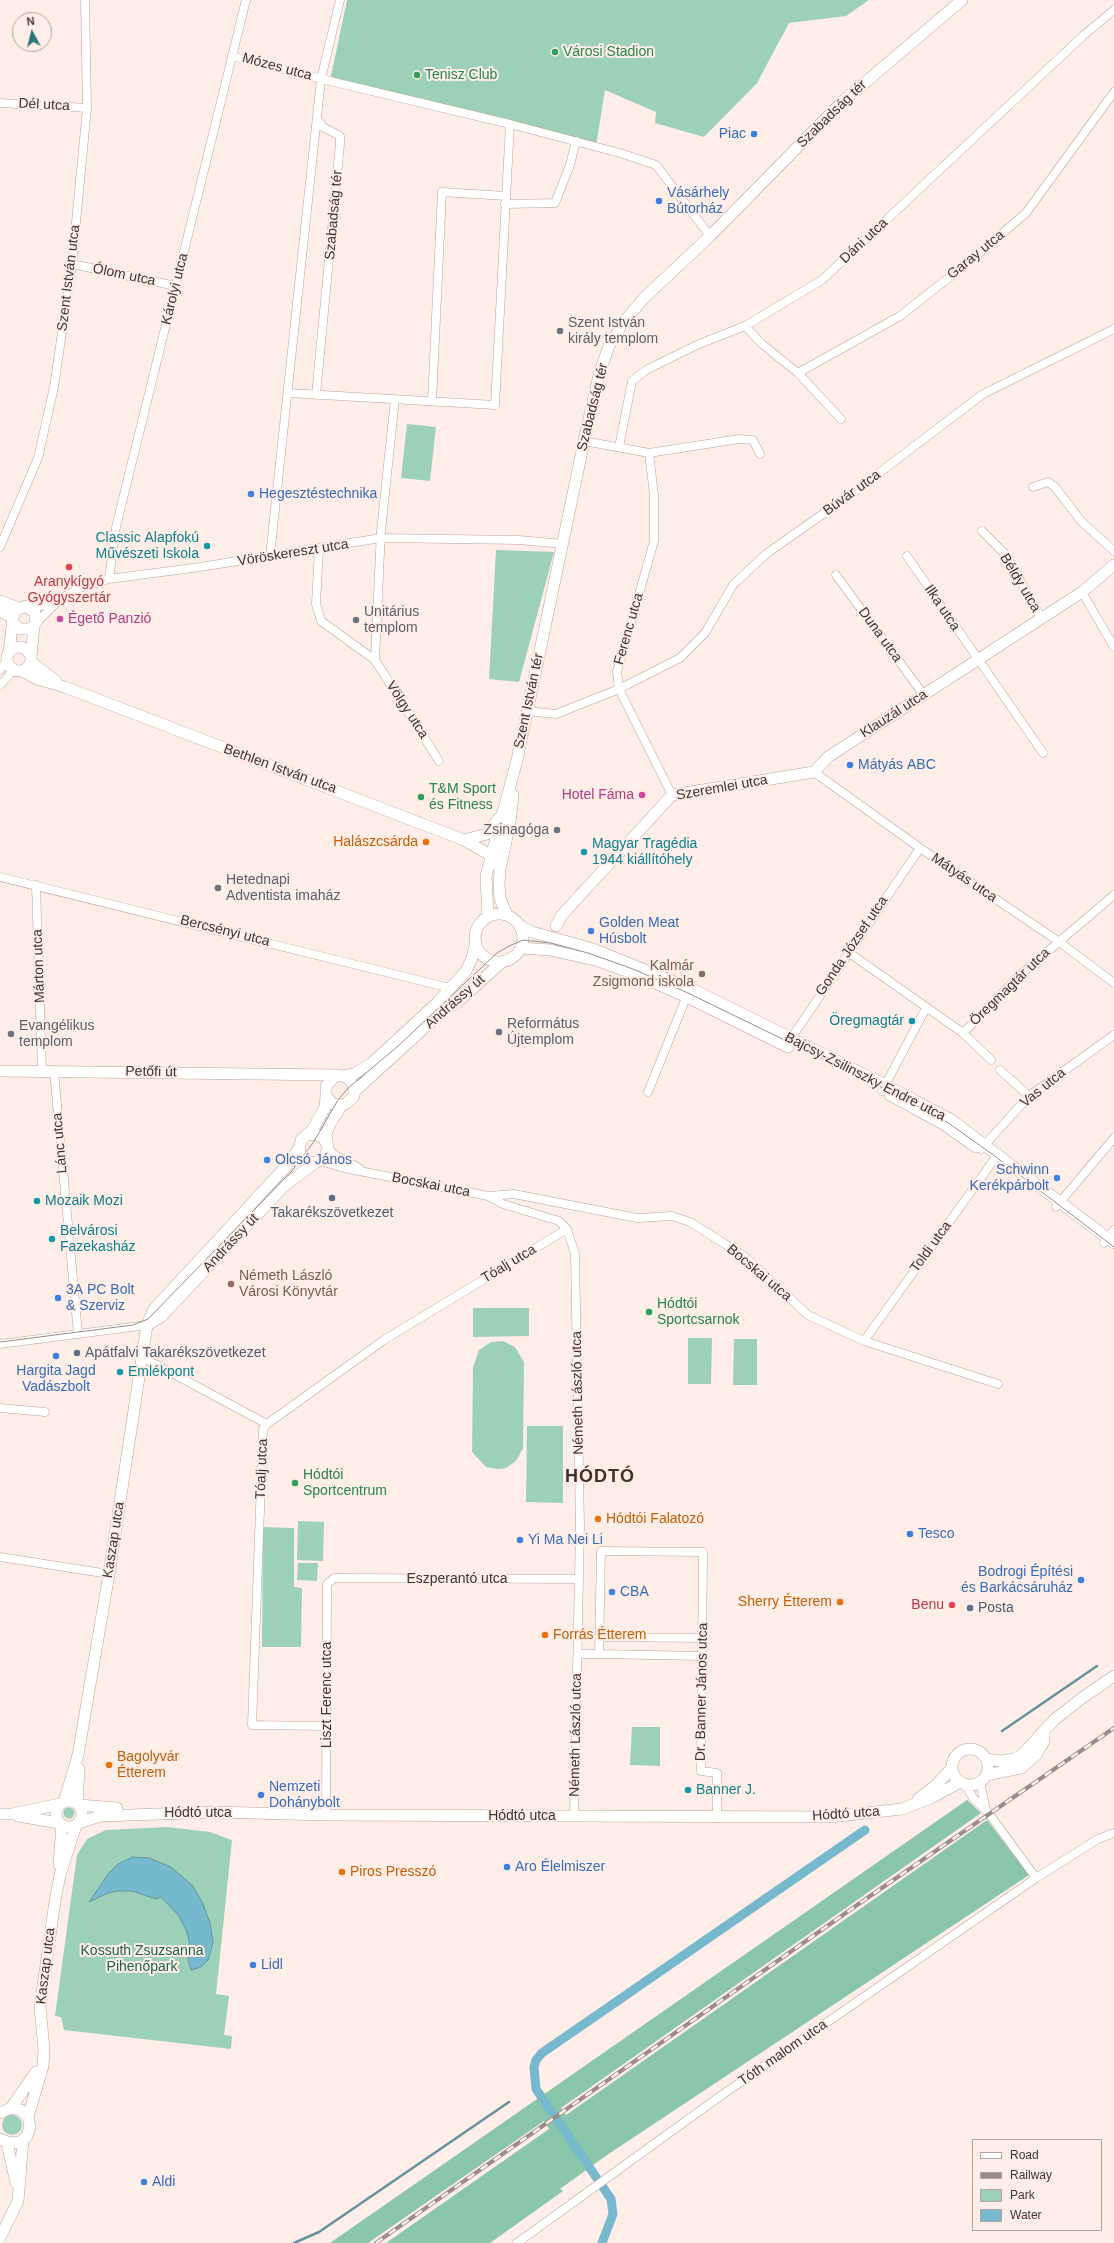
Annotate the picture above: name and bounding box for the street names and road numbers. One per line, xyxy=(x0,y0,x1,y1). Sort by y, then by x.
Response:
street label: Mózes utca xyxy=(240,50,314,84)
street label: Szabadság tér xyxy=(794,77,870,151)
street label: Dél utca xyxy=(18,95,70,115)
street label: Szabadság tér xyxy=(322,169,346,261)
street label: Dáni utca xyxy=(837,215,891,267)
street label: Szent István utca xyxy=(54,224,84,332)
street label: Garay utca xyxy=(944,227,1008,283)
street label: Károlyi utca xyxy=(158,251,192,327)
street label: Ólom utca xyxy=(91,260,157,290)
street label: Szabadság tér xyxy=(574,361,612,453)
street label: Búvár utca xyxy=(820,467,884,519)
street label: Vöröskereszt utca xyxy=(236,536,350,570)
street label: Béldy utca xyxy=(996,551,1044,615)
street label: Ilka utca xyxy=(920,582,964,634)
street label: Ferenc utca xyxy=(611,591,647,667)
street label: Duna utca xyxy=(854,604,906,666)
street label: Szent István tér xyxy=(511,652,547,750)
street label: Völgy utca xyxy=(382,678,432,742)
street label: Klauzál utca xyxy=(857,686,931,742)
street label: Bethlen István utca xyxy=(221,741,339,797)
street label: Szeremlei utca xyxy=(675,772,769,804)
street label: Mátyás utca xyxy=(928,850,1000,906)
street label: Gonda József utca xyxy=(812,893,892,999)
street label: Bercsényi utca xyxy=(178,912,272,950)
street label: Márton utca xyxy=(29,929,49,1003)
street label: Öregmagtár utca xyxy=(966,944,1054,1030)
street label: Andrássy út xyxy=(422,971,488,1033)
street label: Bajcsy-Zsilinszky Endre utca xyxy=(782,1029,948,1125)
street label: Petőfi út xyxy=(125,1063,177,1081)
street label: Vas utca xyxy=(1017,1065,1069,1111)
street label: Lánc utca xyxy=(49,1112,71,1174)
street label: Bocskai utca xyxy=(390,1169,472,1201)
street label: Andrássy út xyxy=(200,1210,262,1276)
street label: Toldi utca xyxy=(907,1218,955,1276)
street label: Tóalj utca xyxy=(479,1241,539,1287)
street label: Bocskai utca xyxy=(723,1241,795,1305)
street label: Németh László utca xyxy=(569,1331,587,1455)
street label: Tóalj utca xyxy=(253,1438,271,1500)
street label: Kaszap utca xyxy=(100,1501,128,1579)
street label: Eszperantó utca xyxy=(406,1571,508,1587)
street label: Dr. Banner János utca xyxy=(692,1623,712,1761)
street label: Liszt Ferenc utca xyxy=(319,1642,335,1748)
street label: Németh László utca xyxy=(567,1673,585,1797)
street label: Hódtó utca xyxy=(812,1803,880,1825)
street label: Hódtó utca xyxy=(164,1805,232,1821)
street label: Hódtó utca xyxy=(488,1808,556,1824)
street label: Kaszap utca xyxy=(33,1927,59,2005)
street label: Tóth malom utca xyxy=(735,2016,831,2090)

